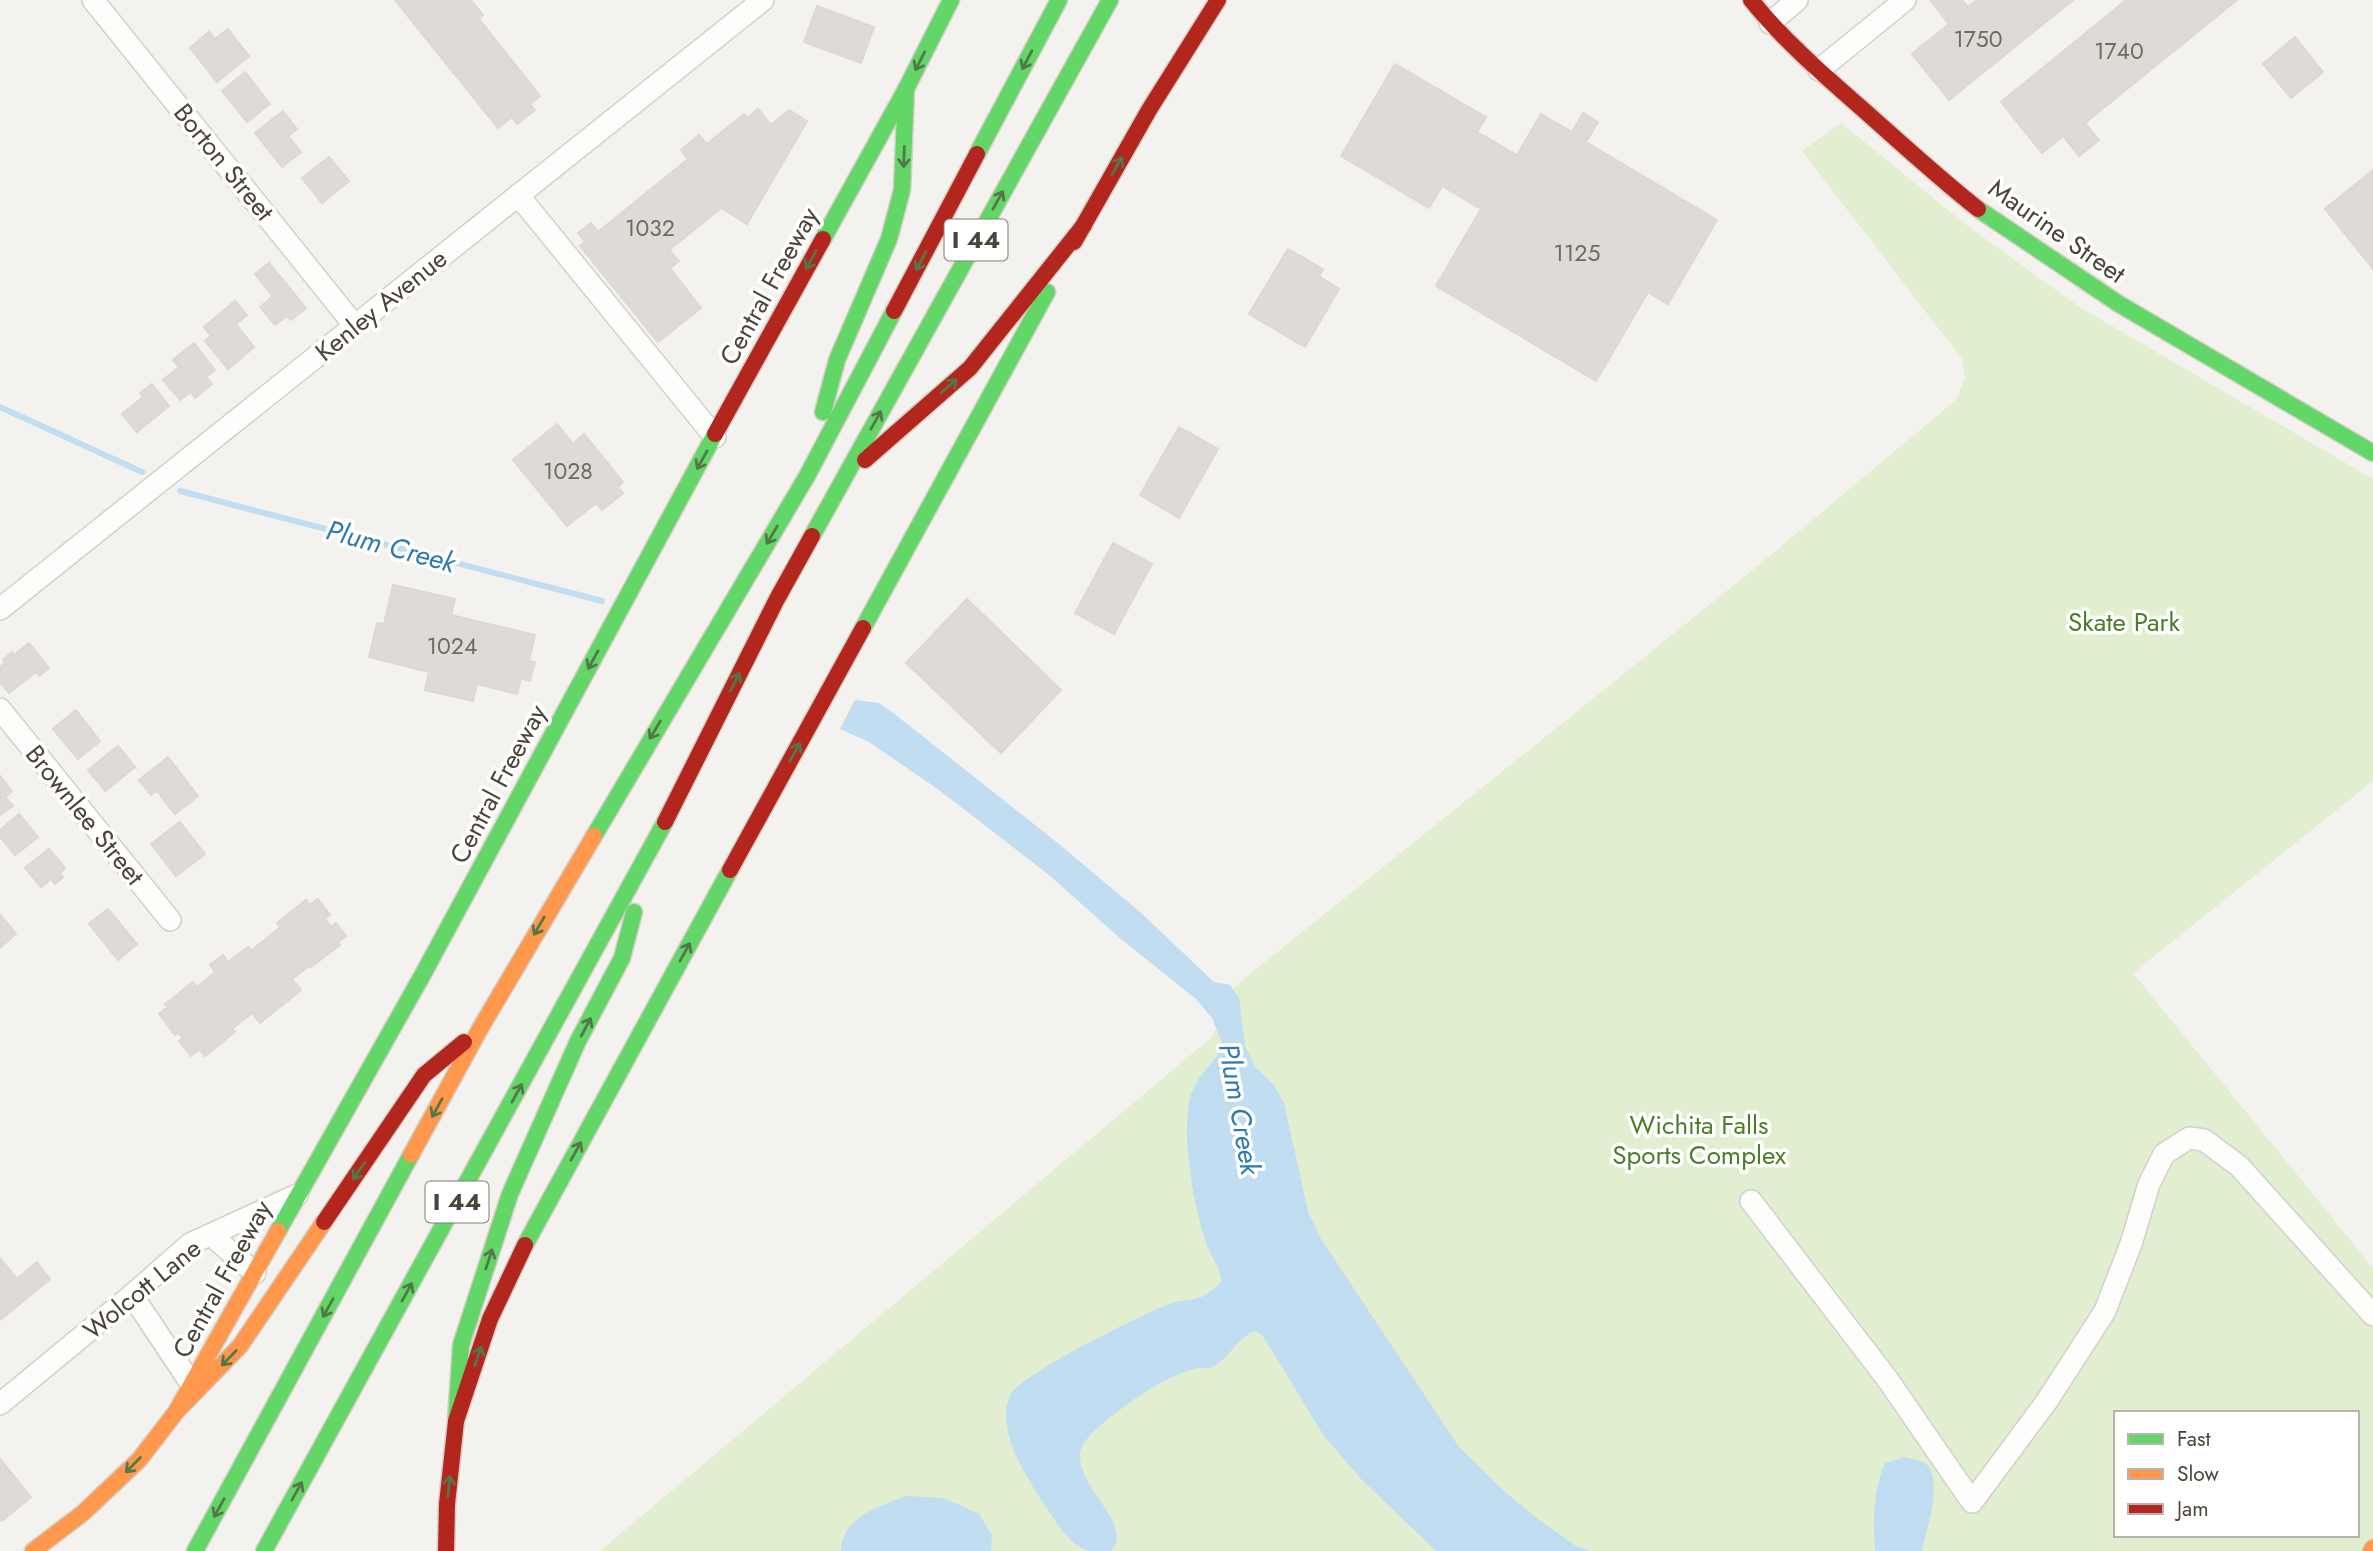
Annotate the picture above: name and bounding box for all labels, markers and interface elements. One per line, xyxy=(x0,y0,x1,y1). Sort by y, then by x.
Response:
house number: 1750 xyxy=(1953,22,2003,56)
house number: 1740 xyxy=(2094,34,2144,68)
one-way arrow xyxy=(1020,49,1034,70)
one-way arrow xyxy=(913,50,927,71)
street label: Borton Street xyxy=(165,95,284,230)
one-way arrow xyxy=(897,145,910,168)
one-way arrow xyxy=(1111,156,1125,176)
street label: Maurine Street xyxy=(1981,170,2134,293)
one-way arrow xyxy=(992,190,1005,211)
street label: Central Freeway xyxy=(710,200,828,372)
house number: 1032 xyxy=(625,211,675,245)
road number: I 44 xyxy=(944,220,1007,260)
house number: 1125 xyxy=(1554,236,1600,270)
street label: Kenley Avenue xyxy=(307,240,455,370)
one-way arrow xyxy=(804,250,818,270)
one-way arrow xyxy=(913,250,927,271)
one-way arrow xyxy=(940,378,958,394)
one-way arrow xyxy=(870,410,883,431)
one-way arrow xyxy=(695,449,708,470)
house number: 1028 xyxy=(543,454,593,488)
water label: Plum Creek xyxy=(322,510,461,584)
one-way arrow xyxy=(764,524,778,544)
park label: Skate Park xyxy=(2068,603,2181,641)
house number: 1024 xyxy=(427,629,477,663)
one-way arrow xyxy=(586,649,600,670)
one-way arrow xyxy=(729,672,743,693)
street label: Central Freeway xyxy=(440,697,556,870)
one-way arrow xyxy=(648,720,662,740)
street label: Brownlee Street xyxy=(16,737,154,894)
one-way arrow xyxy=(788,742,802,763)
one-way arrow xyxy=(532,915,546,935)
one-way arrow xyxy=(678,942,692,962)
one-way arrow xyxy=(579,1017,593,1038)
water label: Plum Creek xyxy=(1208,1040,1271,1179)
one-way arrow xyxy=(511,1083,524,1104)
one-way arrow xyxy=(430,1098,444,1118)
park label: Wichita Falls Sports Complex xyxy=(1612,1106,1786,1174)
one-way arrow xyxy=(570,1141,583,1162)
one-way arrow xyxy=(352,1161,366,1180)
road number: I 44 xyxy=(426,1182,489,1222)
street label: Central Freeway xyxy=(163,1193,281,1365)
street label: Wolcott Lane xyxy=(75,1230,209,1348)
one-way arrow xyxy=(483,1248,496,1270)
one-way arrow xyxy=(401,1282,414,1303)
one-way arrow xyxy=(321,1297,334,1318)
one-way arrow xyxy=(472,1345,485,1367)
one-way arrow xyxy=(221,1349,238,1366)
legend xyxy=(2114,1411,2359,1537)
text: Fast xyxy=(2177,1424,2210,1454)
one-way arrow xyxy=(125,1456,142,1473)
text: Slow xyxy=(2177,1459,2219,1489)
one-way arrow xyxy=(443,1475,456,1498)
one-way arrow xyxy=(290,1482,304,1502)
text: Jam xyxy=(2174,1494,2209,1524)
one-way arrow xyxy=(212,1497,225,1518)

